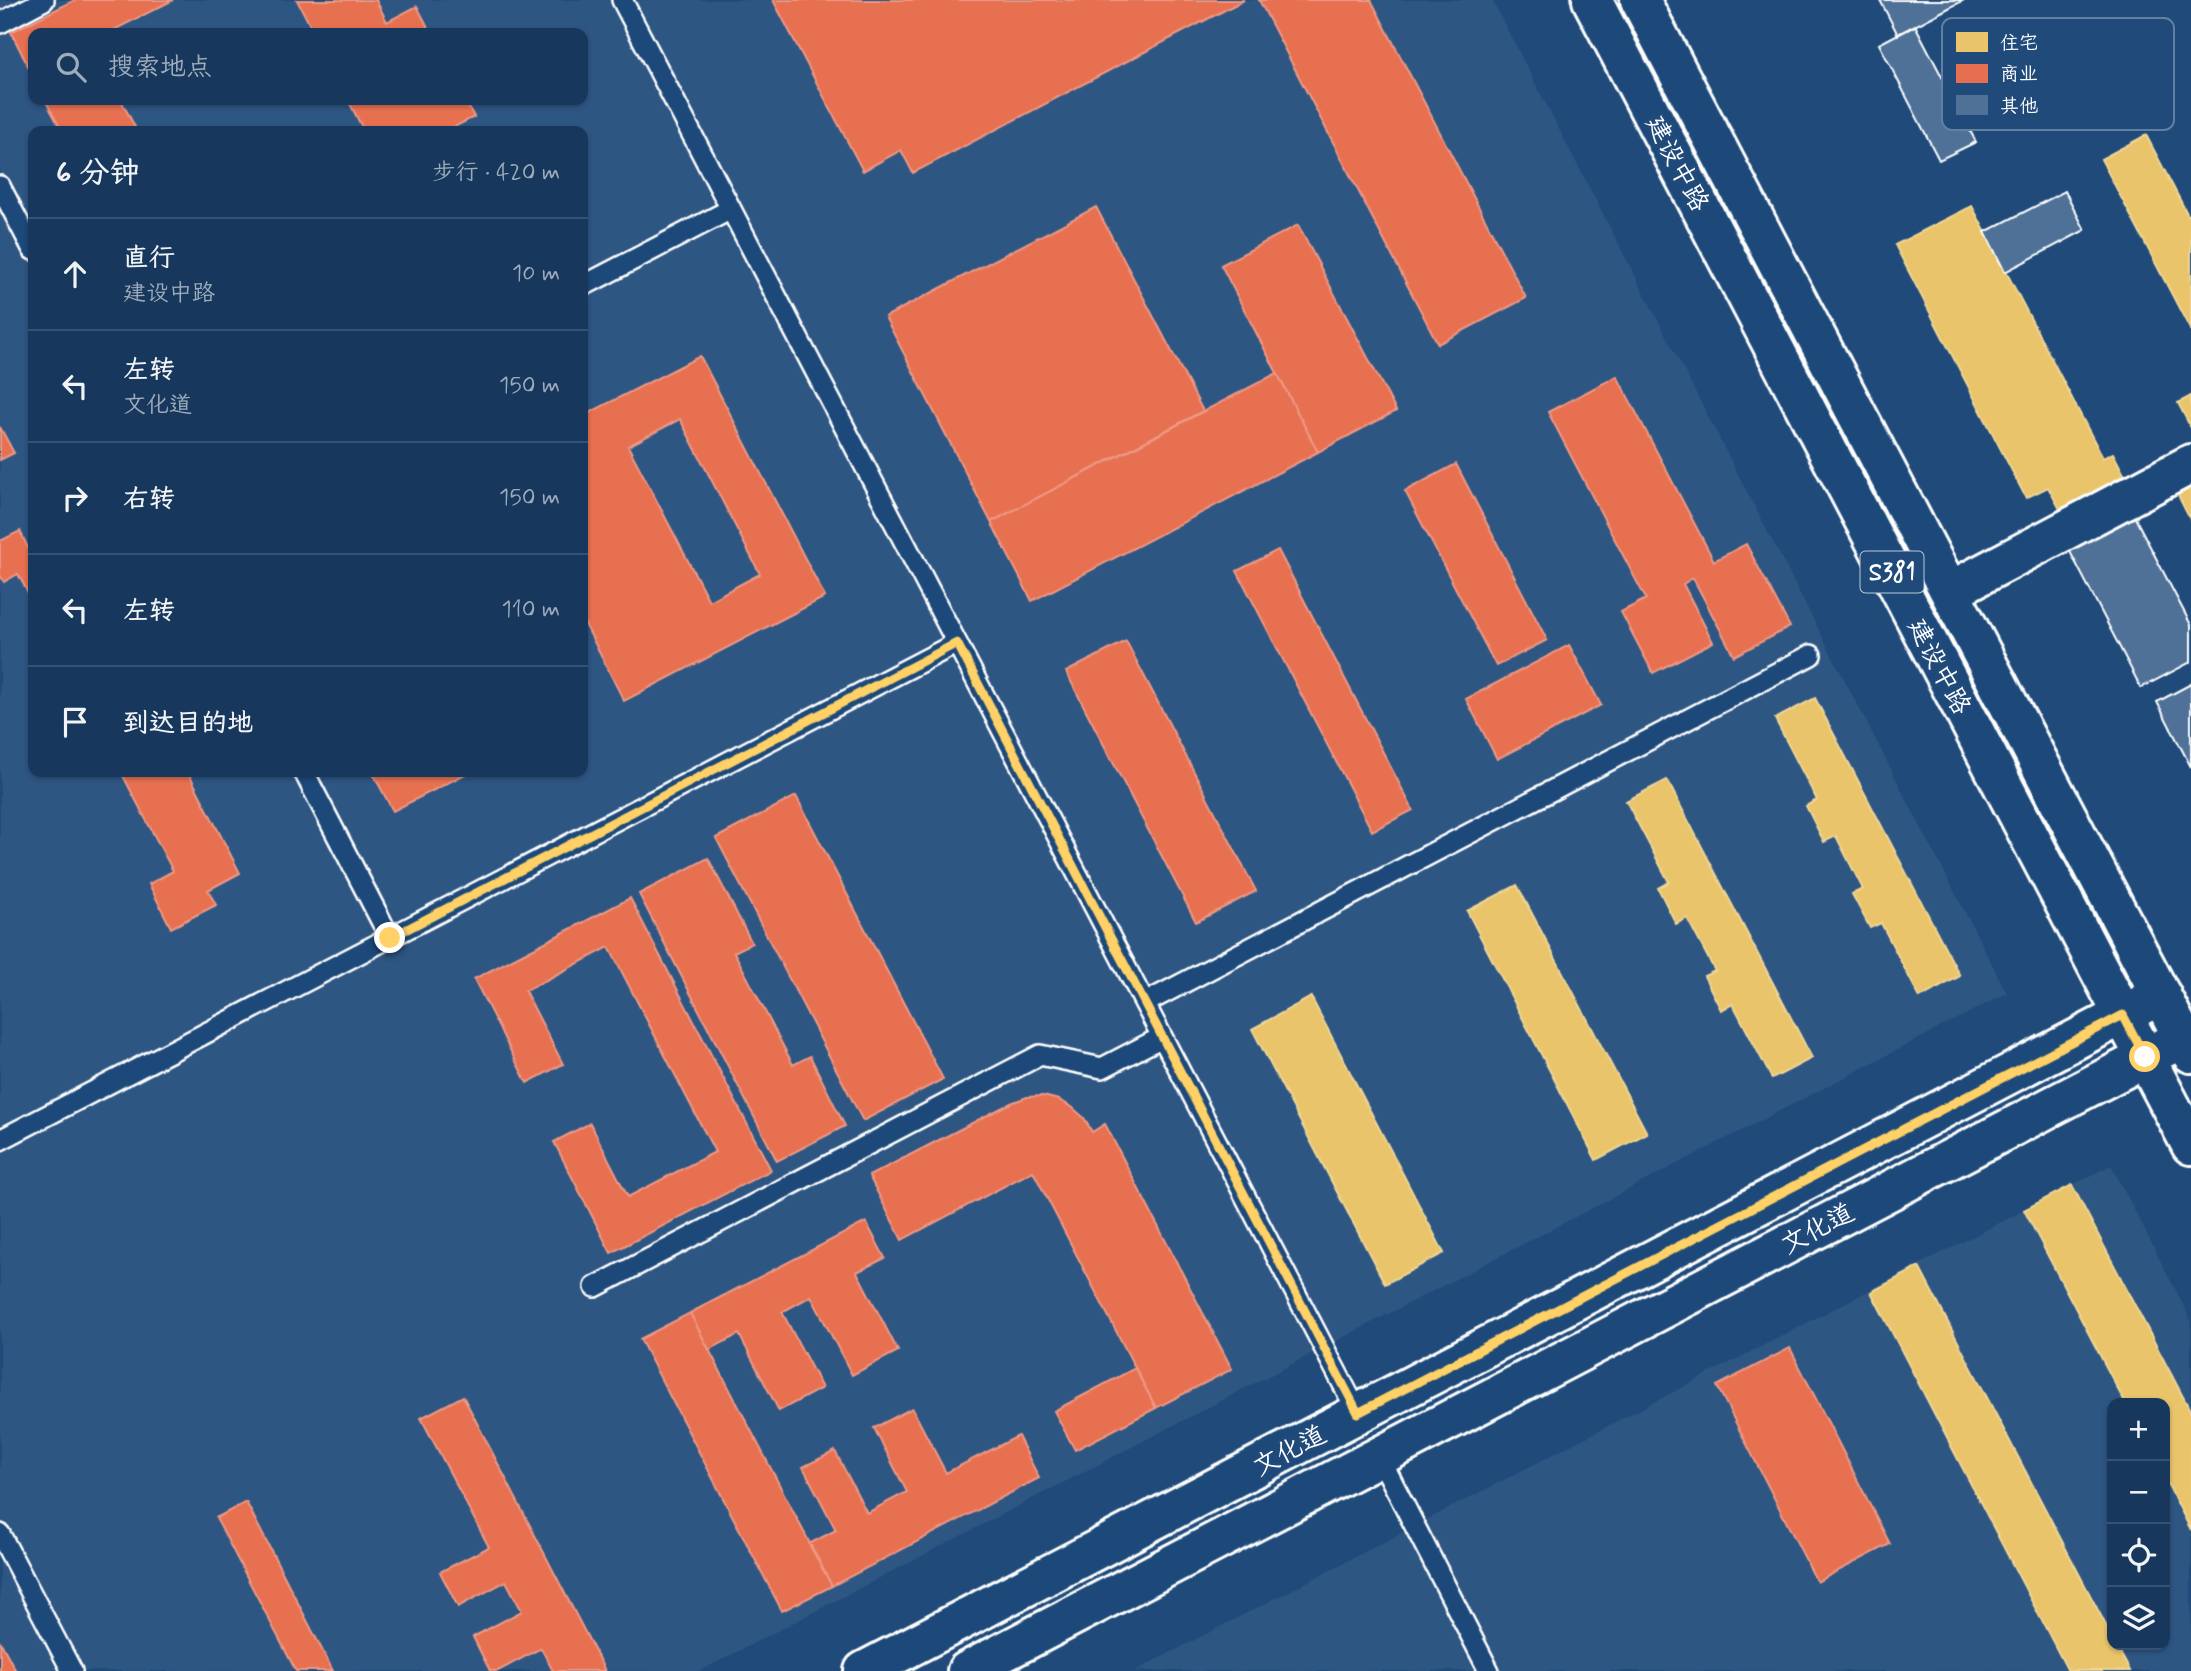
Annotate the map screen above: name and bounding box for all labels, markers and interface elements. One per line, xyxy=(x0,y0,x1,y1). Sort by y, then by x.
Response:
legend xyxy=(1942,18,2174,130)
search box xyxy=(28,28,588,105)
text: 住宅 xyxy=(2000,31,2038,56)
icon: search xyxy=(52,48,90,86)
text: 搜索地点 xyxy=(108,51,212,85)
text: 商业 xyxy=(2000,62,2038,87)
text: 其他 xyxy=(2000,94,2038,119)
street label: 建设中路 xyxy=(1637,110,1716,218)
text: 6 分钟 xyxy=(56,154,139,193)
text: 步行 · 420 m xyxy=(432,158,560,188)
text: 直行 xyxy=(123,242,175,276)
icon: ahead xyxy=(56,255,94,293)
text: 10 m xyxy=(512,259,560,289)
text: 建设中路 xyxy=(123,279,215,309)
text: 左转 xyxy=(123,354,175,388)
icon: left xyxy=(56,367,94,405)
text: 150 m xyxy=(499,371,560,401)
text: 文化道 xyxy=(123,391,192,421)
icon: right xyxy=(56,479,94,517)
text: 右转 xyxy=(123,483,175,517)
text: 150 m xyxy=(499,483,560,513)
road number: S381 xyxy=(1860,552,1924,592)
icon: left xyxy=(56,591,94,629)
text: 左转 xyxy=(123,595,175,629)
text: 110 m xyxy=(501,595,560,625)
street label: 建设中路 xyxy=(1899,613,1978,721)
icon: arrive xyxy=(56,703,94,741)
text: 到达目的地 xyxy=(123,707,253,741)
route end xyxy=(374,922,405,953)
route start xyxy=(2129,1041,2160,1072)
street label: 文化道 xyxy=(1776,1196,1860,1263)
map controls xyxy=(2107,1398,2170,1650)
button: + xyxy=(2107,1398,2170,1461)
street label: 文化道 xyxy=(1248,1418,1332,1485)
button: − xyxy=(2107,1461,2170,1524)
button: locate xyxy=(2107,1524,2170,1587)
button: layers xyxy=(2107,1587,2170,1650)

